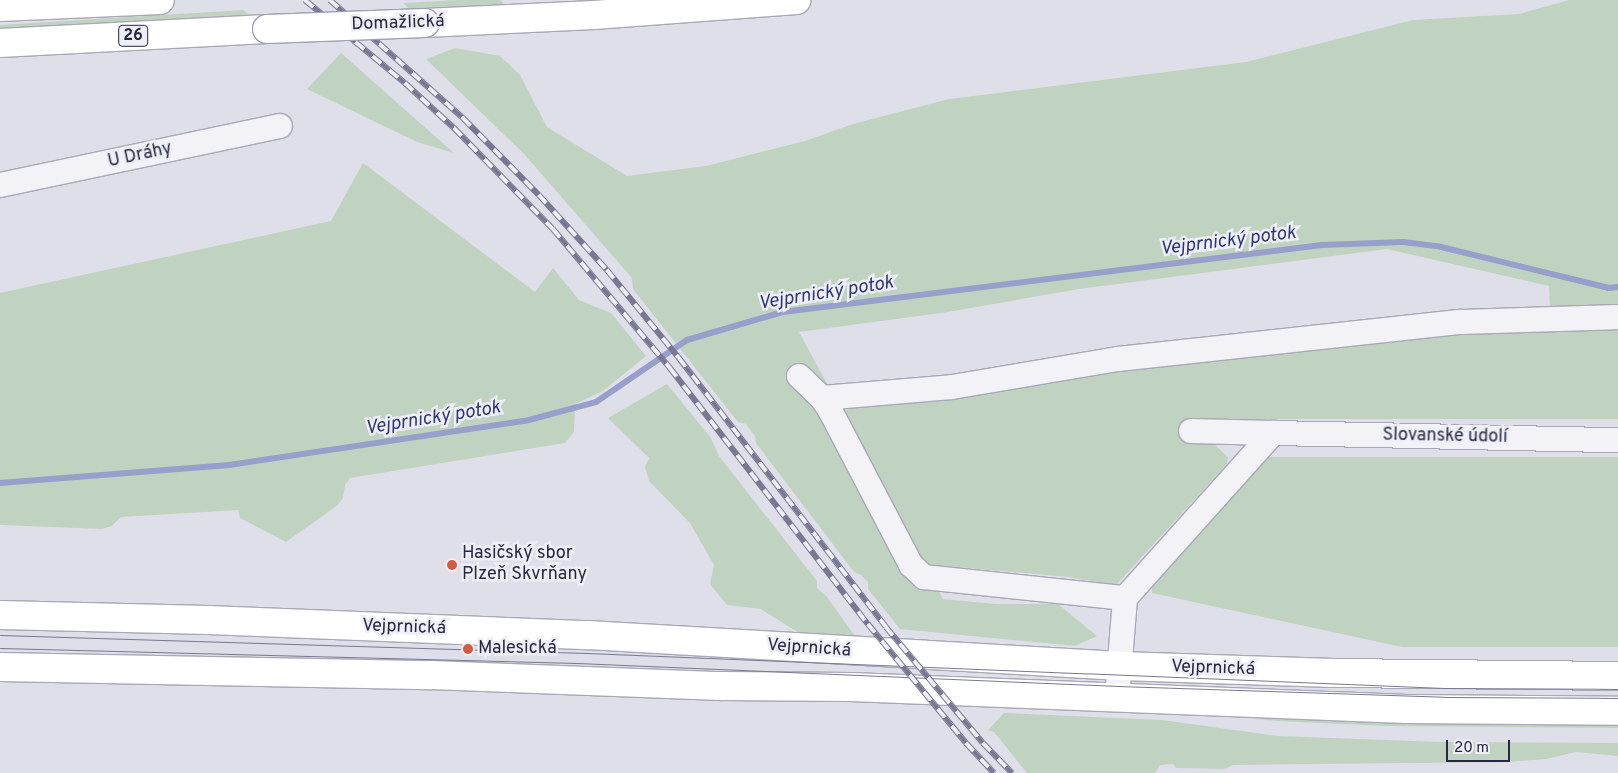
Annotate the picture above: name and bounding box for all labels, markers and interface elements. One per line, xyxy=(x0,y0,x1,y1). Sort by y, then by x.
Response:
street label: Domažlická xyxy=(351,12,445,36)
road number: 26 xyxy=(118,22,148,50)
street label: U Dráhy xyxy=(106,139,174,173)
water label: Vejprnický potok xyxy=(1159,222,1297,262)
water label: Vejprnický potok xyxy=(757,272,895,316)
water label: Vejprnický potok xyxy=(364,397,502,441)
street label: Slovanské údolí xyxy=(1382,425,1508,449)
place label: Hasičský sbor Plzeň Skvrňany xyxy=(462,544,587,586)
marker: Hasičský sbor Plzeň Skvrňany xyxy=(446,559,458,571)
street label: Vejprnická xyxy=(362,616,446,640)
street label: Vejprnická xyxy=(766,635,852,663)
place label: Malesická xyxy=(478,638,557,660)
marker: Malesická xyxy=(462,643,474,655)
street label: Vejprnická xyxy=(1171,657,1255,681)
scale bar xyxy=(1448,730,1512,762)
text: 20 m xyxy=(1454,739,1489,758)

